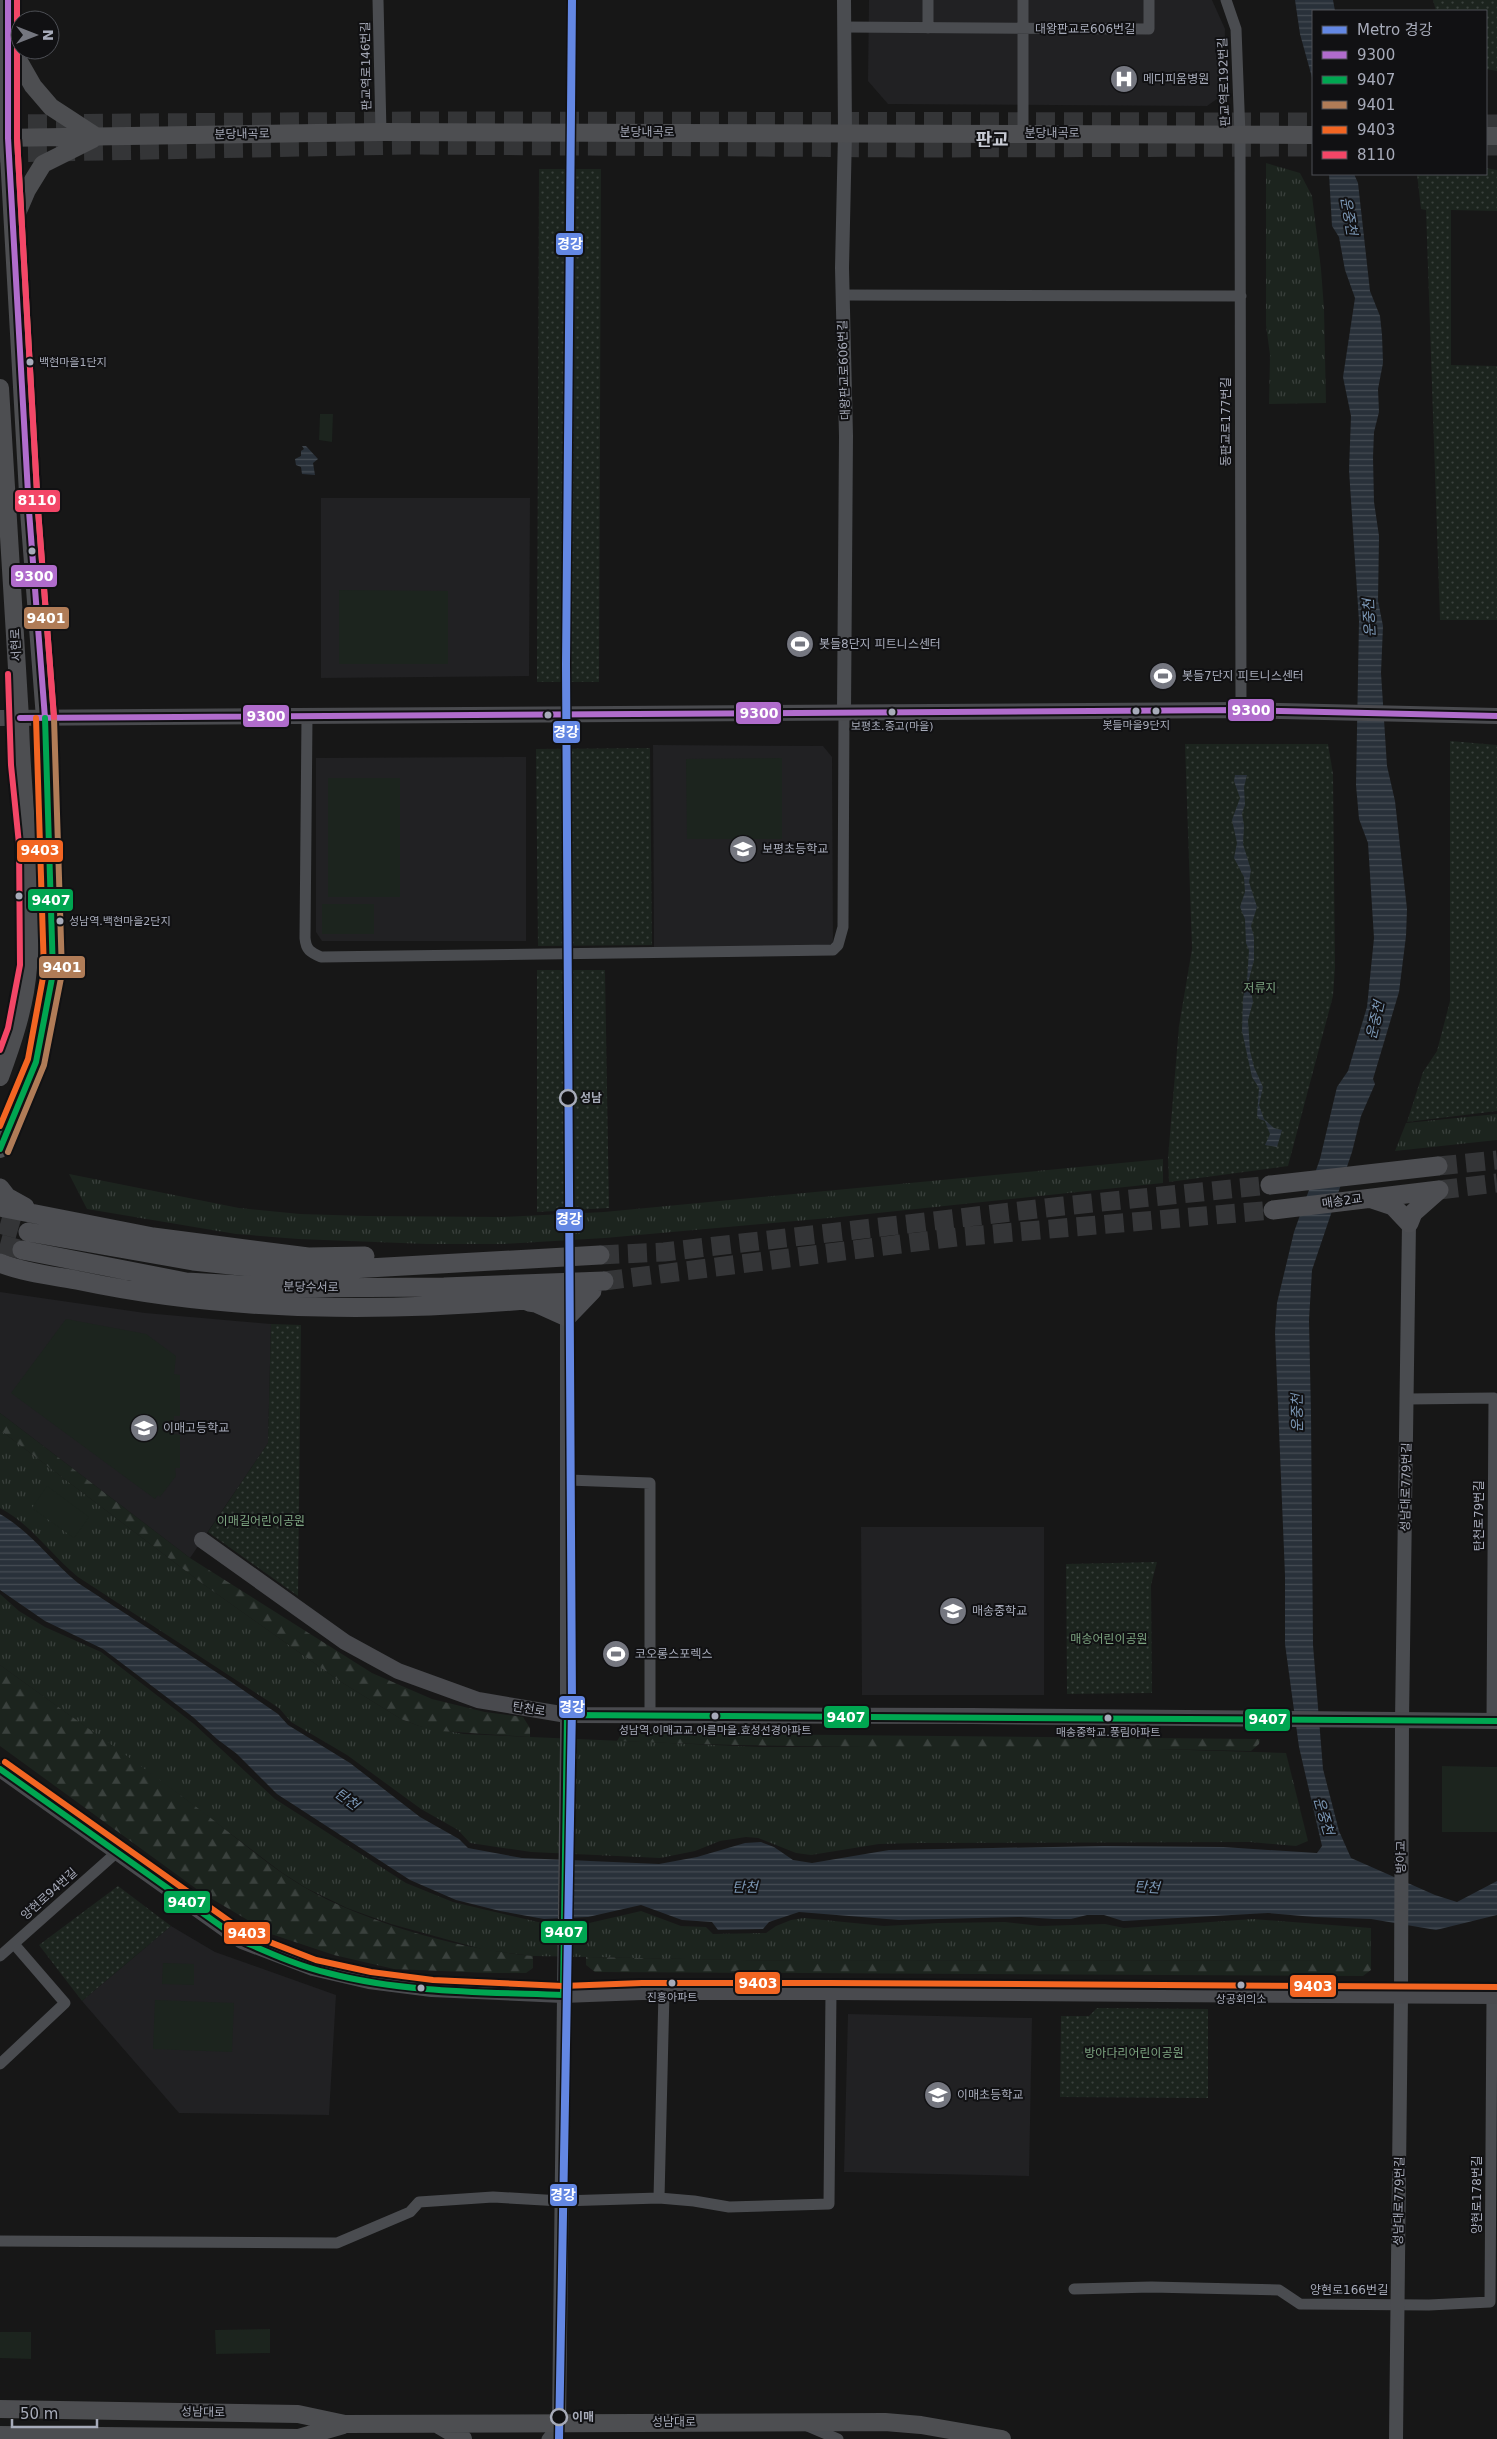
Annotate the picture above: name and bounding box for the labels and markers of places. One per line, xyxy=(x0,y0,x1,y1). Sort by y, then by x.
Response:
hospital icon: 메디피움병원 xyxy=(1109,64,1139,94)
place label: 메디피움병원 xyxy=(1143,72,1209,86)
place label: 백현마을1단지 xyxy=(39,356,107,369)
marker: 백현마을1단지 xyxy=(25,357,35,367)
unlabelled marker xyxy=(27,546,37,556)
sports icon: 봇들8단지 피트니스센터 xyxy=(785,629,815,659)
place label: 봇들8단지 피트니스센터 xyxy=(819,637,941,651)
sports icon: 봇들7단지 피트니스센터 xyxy=(1148,661,1178,691)
place label: 봇들7단지 피트니스센터 xyxy=(1182,669,1304,683)
marker: 봇들마을9단지 xyxy=(1131,706,1141,716)
unlabelled marker xyxy=(1151,706,1161,716)
marker: 보평초.중고(마을) xyxy=(887,707,897,717)
unlabelled marker xyxy=(543,710,553,720)
place label: 봇들마을9단지 xyxy=(1102,719,1170,732)
place label: 보평초.중고(마을) xyxy=(851,720,933,733)
school or university icon: 보평초등학교 xyxy=(728,834,758,864)
place label: 보평초등학교 xyxy=(762,842,828,856)
unlabelled marker xyxy=(14,891,24,901)
place label: 성남역.백현마을2단지 xyxy=(69,915,171,928)
marker: 성남역.백현마을2단지 xyxy=(55,916,65,926)
marker: 성남 xyxy=(559,1089,577,1107)
place label: 성남 xyxy=(580,1091,602,1105)
school or university icon: 이매고등학교 xyxy=(129,1413,159,1443)
place label: 이매고등학교 xyxy=(163,1421,229,1435)
school or university icon: 매송중학교 xyxy=(938,1596,968,1626)
place label: 매송중학교 xyxy=(972,1604,1027,1618)
sports icon: 코오롱스포렉스 xyxy=(601,1639,631,1669)
place label: 코오롱스포렉스 xyxy=(635,1647,712,1661)
marker: 성남역.이매고교.아름마을.효성선경아파트 xyxy=(710,1711,720,1721)
marker: 매송중학교.풍림아파트 xyxy=(1103,1713,1113,1723)
place label: 성남역.이매고교.아름마을.효성선경아파트 xyxy=(619,1724,811,1737)
place label: 매송중학교.풍림아파트 xyxy=(1056,1726,1160,1739)
marker: 진흥아파트 xyxy=(667,1978,677,1988)
marker: 상공회의소 xyxy=(1236,1980,1246,1990)
unlabelled marker xyxy=(416,1983,426,1993)
place label: 진흥아파트 xyxy=(647,1991,697,2004)
place label: 상공회의소 xyxy=(1216,1993,1266,2006)
school or university icon: 이매초등학교 xyxy=(923,2080,953,2110)
place label: 이매초등학교 xyxy=(957,2088,1023,2102)
marker: 이매 xyxy=(550,2408,568,2426)
place label: 이매 xyxy=(572,2410,594,2424)

